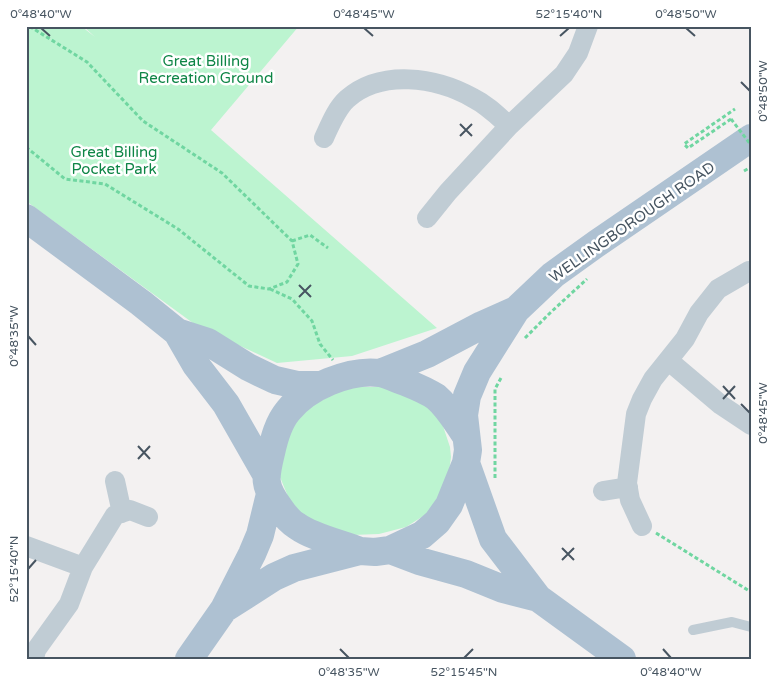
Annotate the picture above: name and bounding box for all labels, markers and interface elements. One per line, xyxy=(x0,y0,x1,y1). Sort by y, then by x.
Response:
text: 0°48'40"W xyxy=(10,7,72,21)
text: 0°48'45"W xyxy=(333,7,395,21)
text: 52°15'40"N xyxy=(536,7,603,21)
text: 0°48'50"W xyxy=(655,7,717,21)
park label: Great Billing Recreation Ground xyxy=(139,52,273,87)
text: 0°48'50"W xyxy=(756,60,770,122)
park label: Great Billing Pocket Park xyxy=(70,143,158,178)
street label: WELLINGBOROUGH ROAD xyxy=(546,158,718,286)
text: 0°48'35"W xyxy=(7,305,21,367)
text: 0°48'45"W xyxy=(756,382,770,444)
text: 52°15'40"N xyxy=(7,536,21,603)
text: 0°48'35"W xyxy=(318,665,380,679)
text: 52°15'45"N xyxy=(431,665,498,679)
text: 0°48'40"W xyxy=(640,665,702,679)

